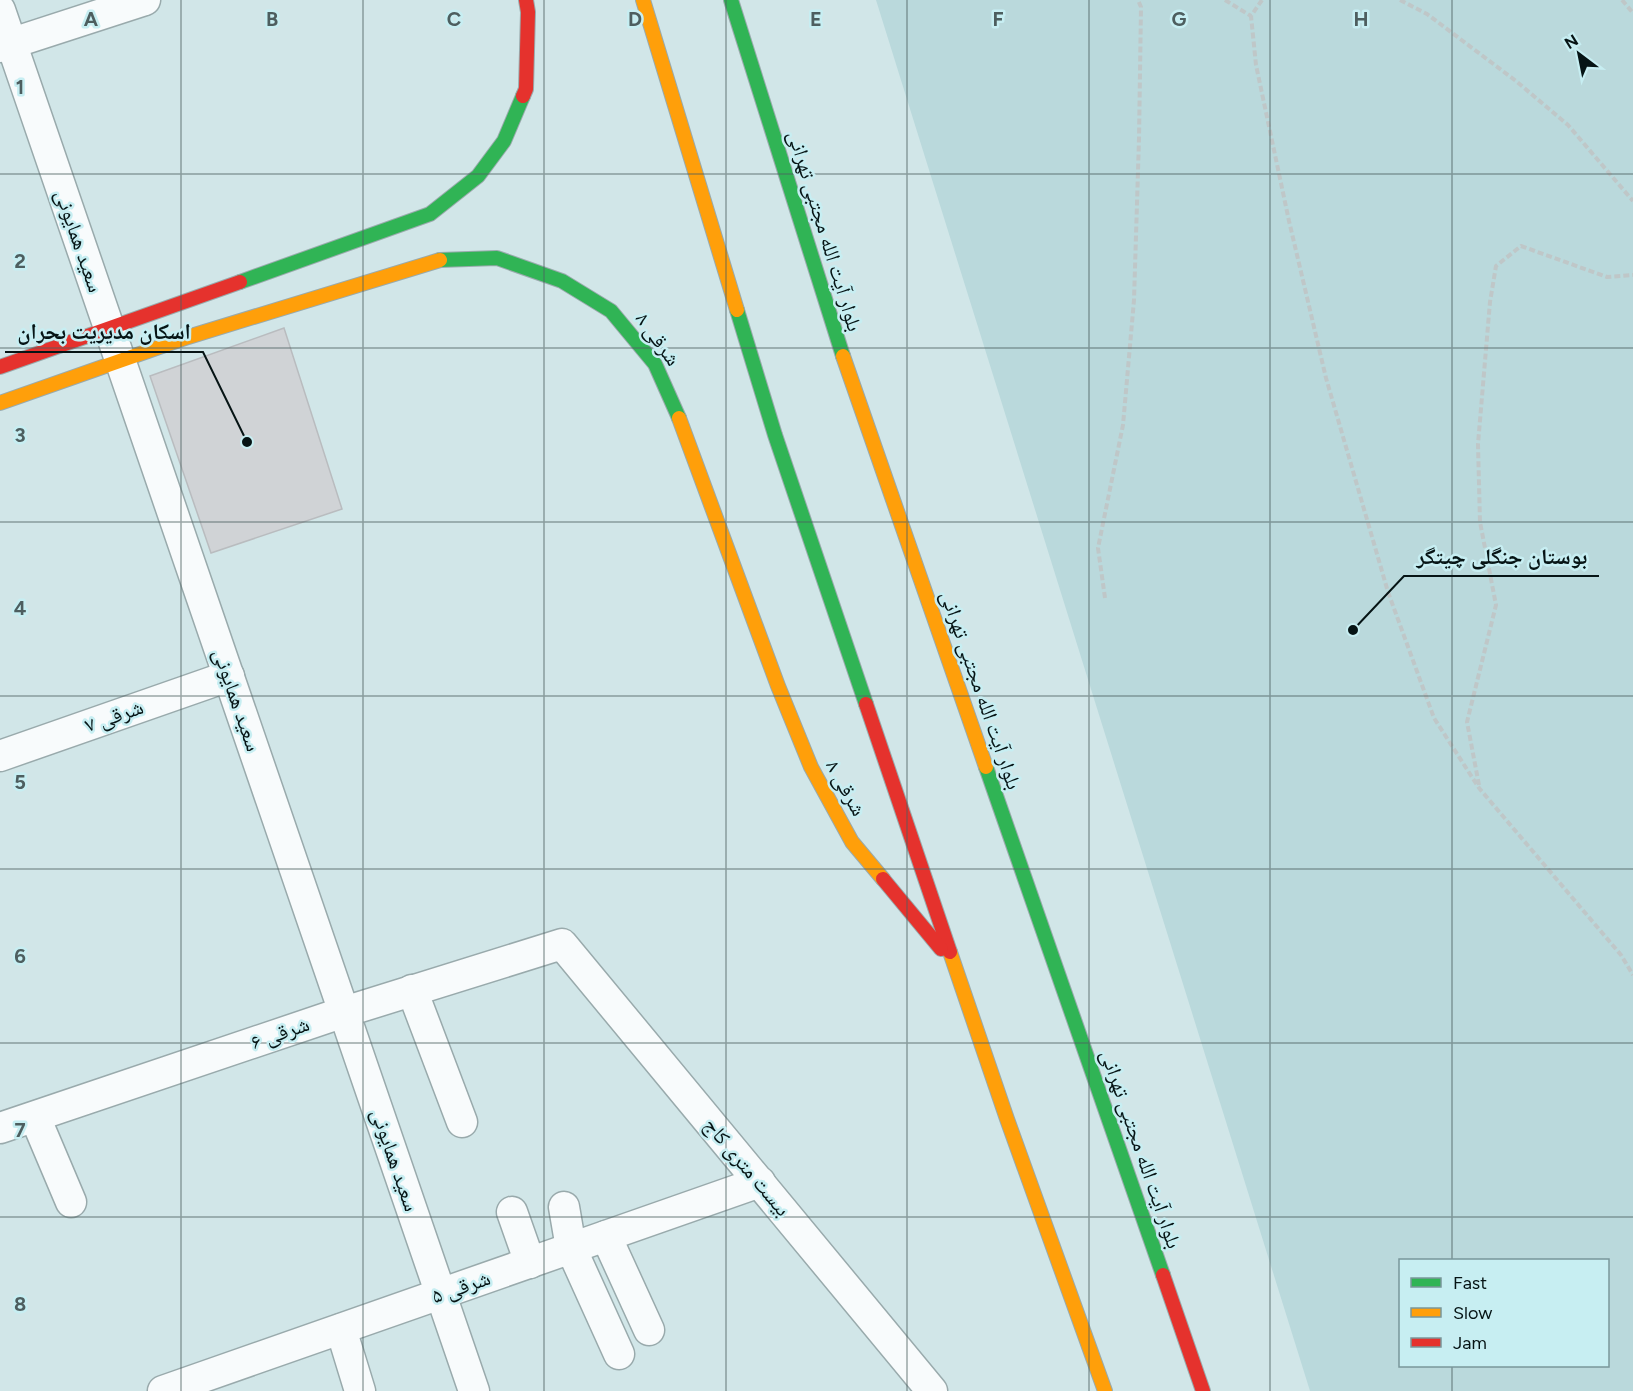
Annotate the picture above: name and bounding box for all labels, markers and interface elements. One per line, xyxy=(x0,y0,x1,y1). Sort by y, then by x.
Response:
text: A xyxy=(84,7,99,31)
text: B xyxy=(266,7,278,31)
text: C xyxy=(447,7,461,31)
text: D xyxy=(628,7,642,31)
text: E xyxy=(810,7,822,31)
text: F xyxy=(992,7,1004,31)
text: G xyxy=(1172,7,1187,31)
text: H xyxy=(1354,7,1369,31)
north arrow xyxy=(1549,24,1609,84)
text: N xyxy=(1561,30,1582,53)
text: 1 xyxy=(16,75,24,99)
street label: بلوار آیت الله مجتبی تهرانی xyxy=(782,127,868,335)
street label: سعید همایونی xyxy=(49,186,109,296)
text: 2 xyxy=(14,249,26,273)
street label: ۸ شرقی xyxy=(630,307,686,371)
callout: اسکان مدیریت بحران xyxy=(5,312,203,352)
text: اسکان مدیریت بحران xyxy=(17,318,191,345)
text: 3 xyxy=(14,423,26,447)
callout: بوستان جنگلی چیتگر xyxy=(1404,536,1599,576)
text: بوستان جنگلی چیتگر xyxy=(1416,543,1587,570)
street label: بلوار آیت الله مجتبی تهرانی xyxy=(935,587,1027,793)
text: 4 xyxy=(14,596,27,620)
street label: سعید همایونی xyxy=(207,645,267,755)
street label: ۷ شرقی xyxy=(81,694,147,738)
street label: ۸ شرقی xyxy=(820,755,872,821)
text: 5 xyxy=(14,770,26,794)
text: 6 xyxy=(14,944,26,968)
street label: ۶ شرقی xyxy=(247,1011,313,1055)
street label: بلوار آیت الله مجتبی تهرانی xyxy=(1095,1046,1187,1252)
street label: سعید همایونی xyxy=(365,1105,425,1215)
street label: بیست متری کاج xyxy=(698,1112,796,1222)
text: 7 xyxy=(14,1118,26,1142)
legend xyxy=(1399,1259,1609,1367)
street label: ۵ شرقی xyxy=(428,1265,494,1309)
text: Fast xyxy=(1453,1272,1487,1294)
text: 8 xyxy=(14,1292,26,1316)
text: Slow xyxy=(1453,1302,1492,1324)
text: Jam xyxy=(1453,1332,1487,1354)

